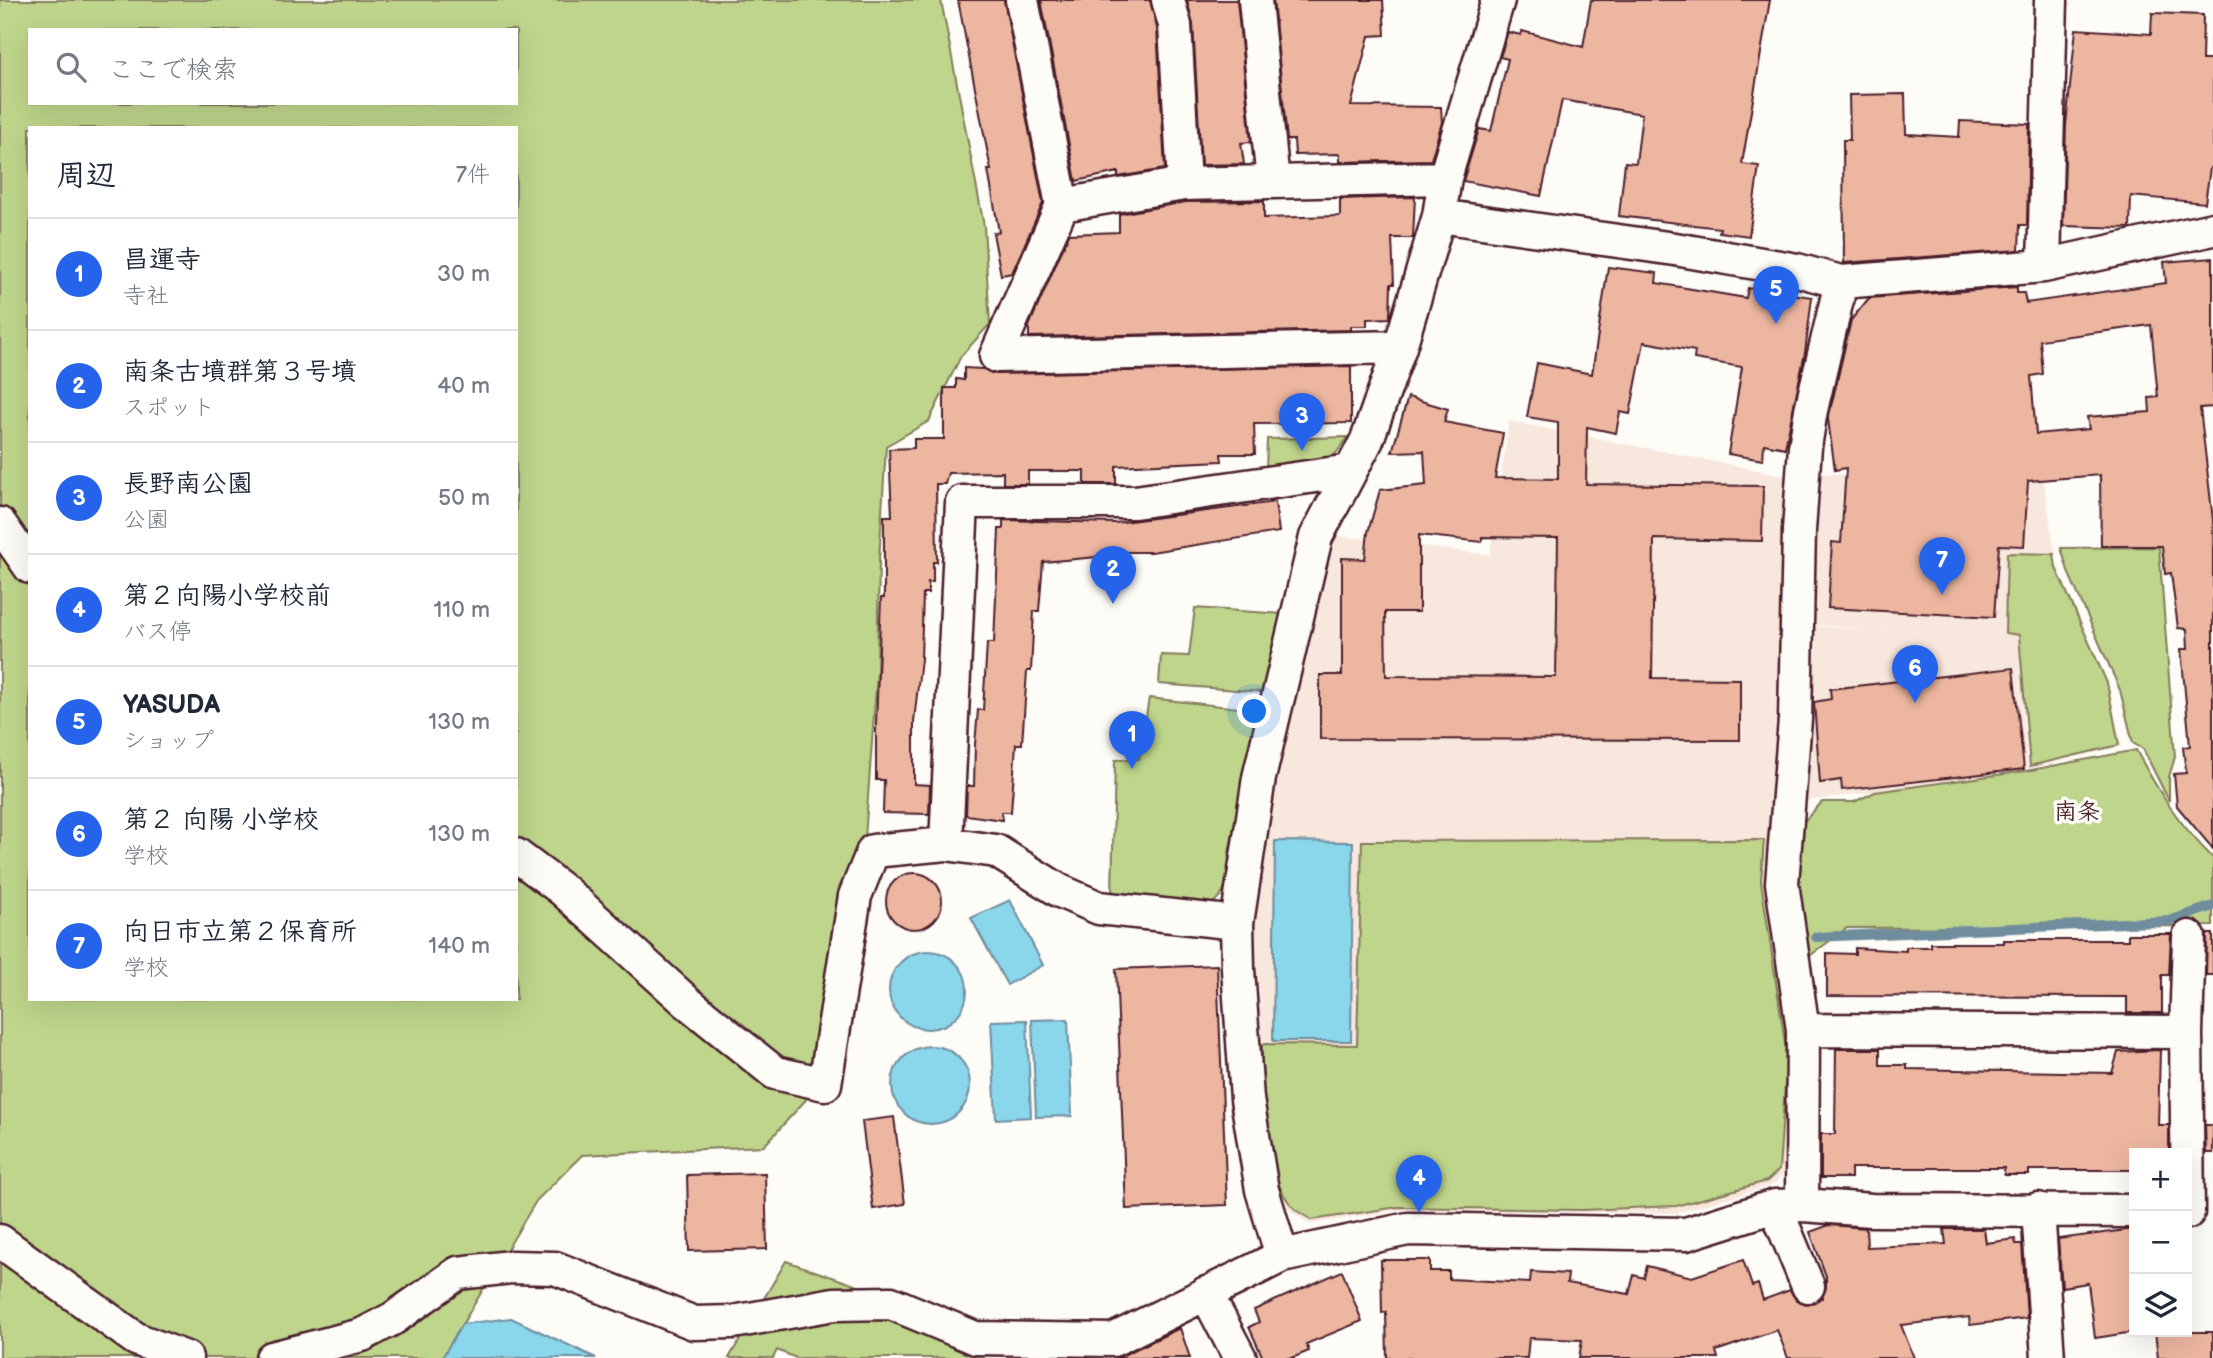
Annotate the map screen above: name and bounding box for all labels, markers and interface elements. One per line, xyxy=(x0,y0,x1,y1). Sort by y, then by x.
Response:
search box xyxy=(28,28,518,105)
icon: search xyxy=(52,48,90,86)
text: ここで検索 xyxy=(108,55,238,86)
text: 周辺 xyxy=(56,158,116,194)
text: 7件 xyxy=(456,161,490,189)
text: 昌運寺 xyxy=(123,245,201,276)
text: 1 xyxy=(74,260,84,288)
text: 30 m xyxy=(437,260,490,288)
pin: 5 xyxy=(1753,266,1799,324)
text: 寺社 xyxy=(123,282,169,310)
text: 南条古墳群第３号墳 xyxy=(123,357,357,388)
text: 2 xyxy=(72,372,86,400)
text: 40 m xyxy=(437,372,490,400)
pin: 3 xyxy=(1279,393,1325,451)
text: スポット xyxy=(123,394,215,422)
text: 長野南公園 xyxy=(123,469,253,500)
text: 3 xyxy=(72,484,86,512)
text: 50 m xyxy=(438,484,490,512)
text: 公園 xyxy=(123,506,169,534)
pin: 7 xyxy=(1919,537,1965,595)
pin: 2 xyxy=(1090,546,1136,604)
text: 第２向陽小学校前 xyxy=(123,581,331,612)
text: 4 xyxy=(72,596,86,624)
text: 110 m xyxy=(433,596,490,624)
text: バス停 xyxy=(123,618,192,646)
pin: 6 xyxy=(1892,645,1938,703)
text: YASUDA xyxy=(123,690,220,721)
your location xyxy=(1237,694,1271,728)
text: 5 xyxy=(72,708,86,736)
text: 130 m xyxy=(428,708,490,736)
pin: 1 xyxy=(1109,711,1155,769)
text: ショップ xyxy=(123,727,214,755)
district label: 南条 xyxy=(2054,798,2100,826)
text: 第２ 向陽 小学校 xyxy=(123,805,319,836)
text: 6 xyxy=(72,820,86,848)
text: 130 m xyxy=(428,820,490,848)
text: 学校 xyxy=(123,842,169,870)
text: 向日市立第２保育所 xyxy=(123,917,357,948)
text: 7 xyxy=(73,932,85,960)
text: 140 m xyxy=(428,932,490,960)
text: 学校 xyxy=(123,954,169,982)
map controls xyxy=(2129,1148,2192,1337)
button: + xyxy=(2129,1148,2192,1211)
pin: 4 xyxy=(1396,1155,1442,1213)
button: − xyxy=(2129,1211,2192,1274)
button: layers xyxy=(2129,1274,2192,1337)

